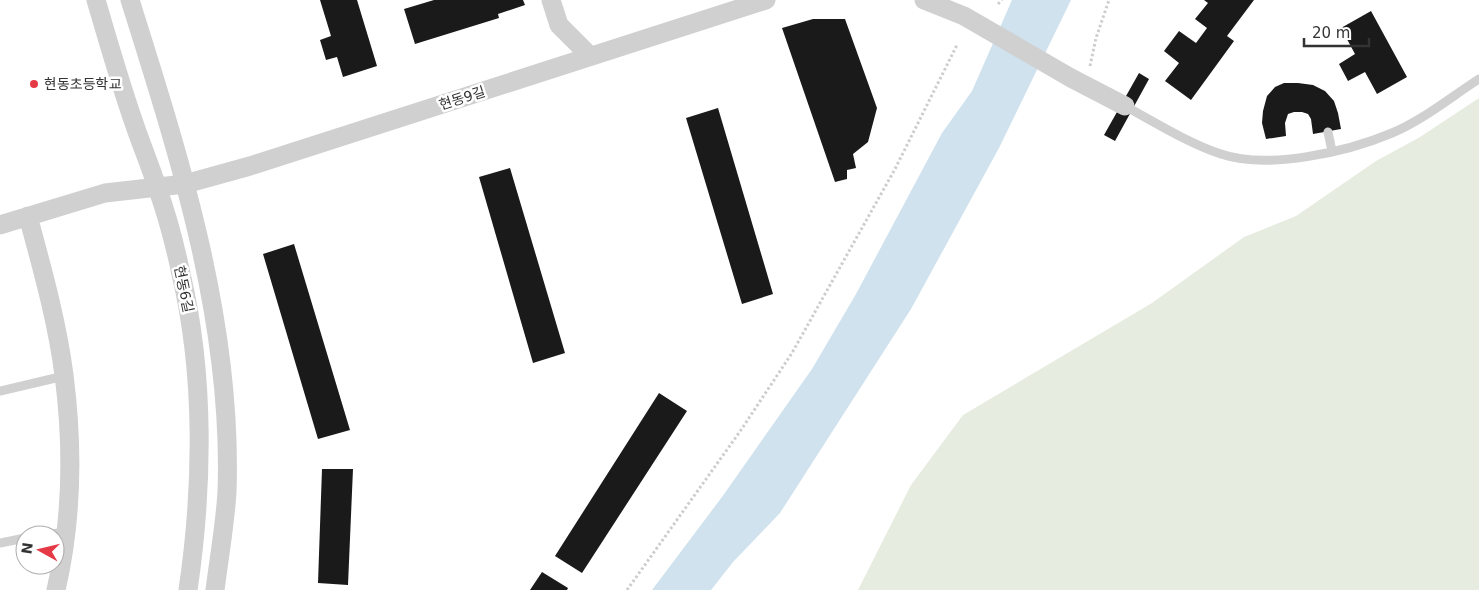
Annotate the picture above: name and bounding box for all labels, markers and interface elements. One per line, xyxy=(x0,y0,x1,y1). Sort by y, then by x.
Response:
scale bar xyxy=(1304,15,1369,47)
text: 20 m xyxy=(1312,24,1350,42)
place label: 현동초등학교 xyxy=(44,76,121,92)
marker: 현동초등학교 xyxy=(28,78,40,90)
street label: 현동9길 xyxy=(437,83,487,113)
street label: 현동6길 xyxy=(171,264,197,314)
north arrow xyxy=(15,525,65,575)
text: N xyxy=(18,541,36,555)

